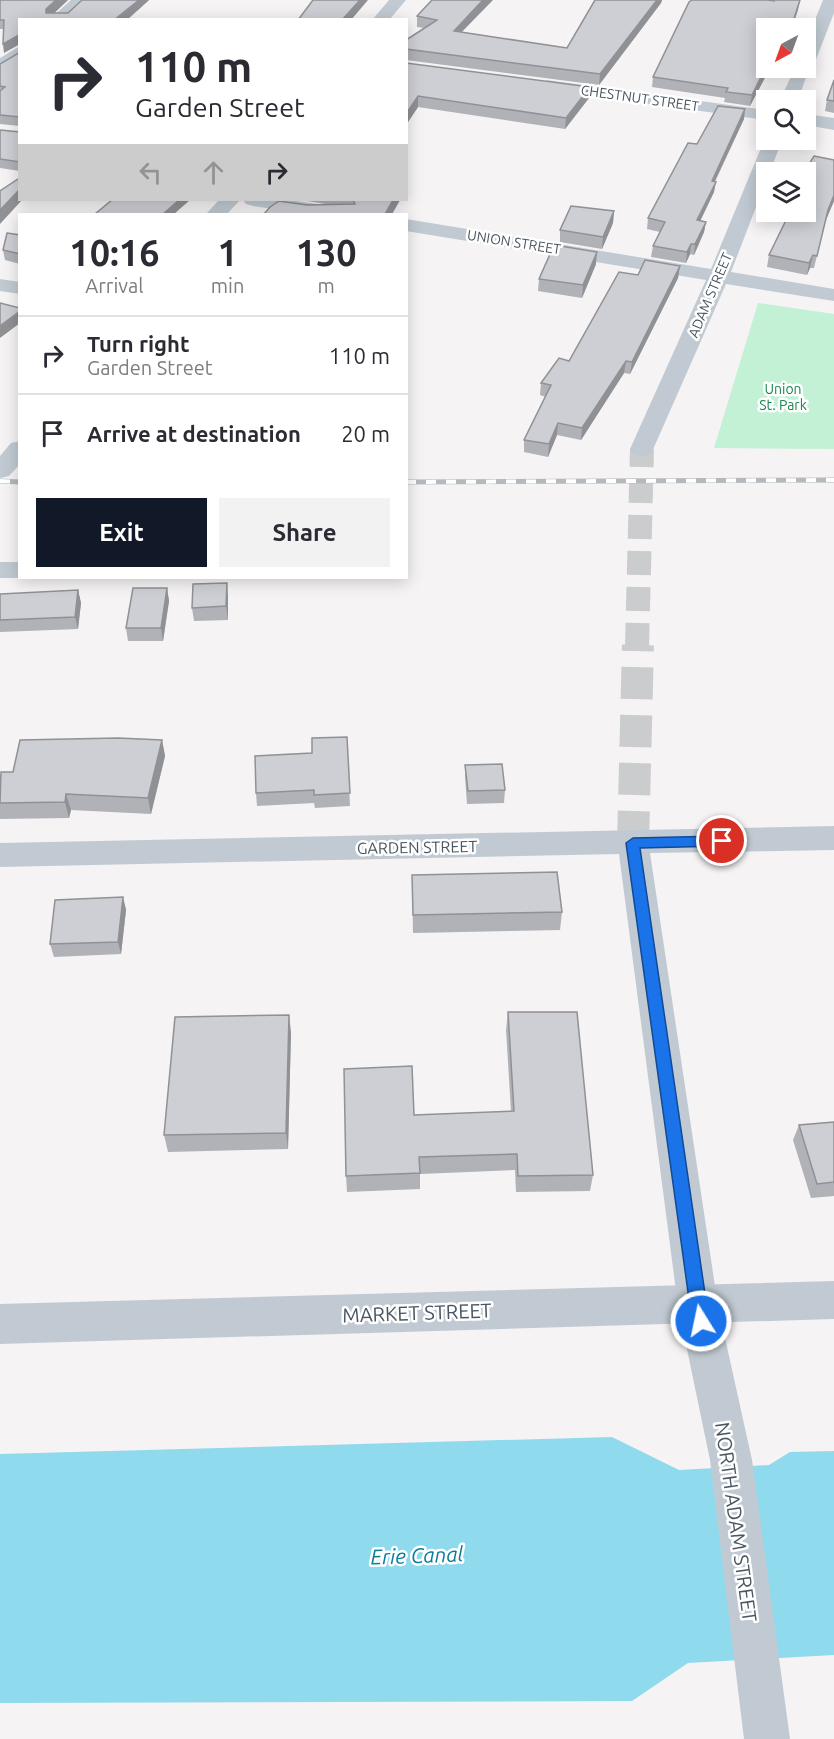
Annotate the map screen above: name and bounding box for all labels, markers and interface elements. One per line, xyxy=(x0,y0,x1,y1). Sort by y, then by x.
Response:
north arrow xyxy=(756,18,816,78)
map controls xyxy=(756,18,816,222)
icon: right xyxy=(36,42,114,120)
text: 110 m xyxy=(135,43,252,90)
street label: CHESTNUT STREET xyxy=(580,82,700,114)
button: search xyxy=(756,90,816,150)
text: Garden Street xyxy=(135,92,305,122)
icon: left xyxy=(134,156,167,189)
icon: ahead xyxy=(197,156,230,189)
icon: right xyxy=(260,156,293,189)
button: layers xyxy=(756,162,816,222)
street label: UNION STREET xyxy=(466,227,562,257)
text: 10:16 xyxy=(69,232,159,273)
text: 1 xyxy=(217,232,238,273)
text: 130 xyxy=(296,232,357,273)
street label: ADAM STREET xyxy=(685,250,735,340)
text: Arrival xyxy=(85,274,144,297)
text: min xyxy=(211,274,244,297)
text: m xyxy=(318,274,335,297)
text: Turn right xyxy=(87,331,189,356)
icon: right xyxy=(36,339,69,372)
text: 110 m xyxy=(329,343,390,368)
text: Garden Street xyxy=(87,356,213,379)
park label: Union St. Park xyxy=(759,381,807,413)
icon: arrive xyxy=(36,417,69,450)
text: Arrive at destination xyxy=(87,421,301,446)
text: 20 m xyxy=(341,421,390,446)
button: Exit xyxy=(36,498,207,567)
button: Share xyxy=(219,498,390,567)
pin xyxy=(696,815,747,866)
icon: arrive xyxy=(705,824,738,857)
street label: GARDEN STREET xyxy=(357,837,477,857)
position arrow xyxy=(669,1289,733,1353)
street label: MARKET STREET xyxy=(342,1298,492,1327)
street label: NORTH ADAM STREET xyxy=(711,1421,762,1623)
water label: Erie Canal xyxy=(370,1541,464,1569)

